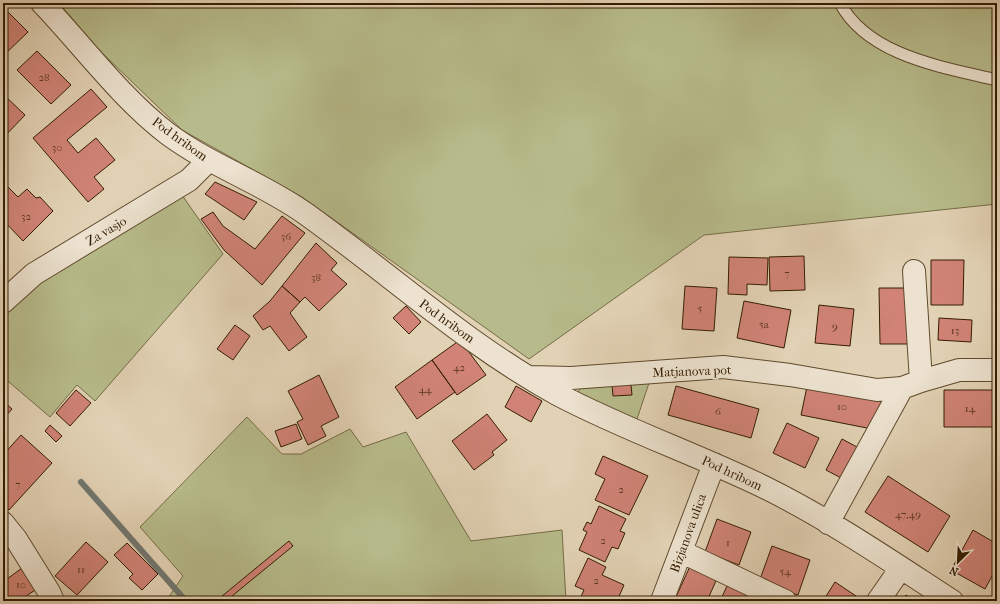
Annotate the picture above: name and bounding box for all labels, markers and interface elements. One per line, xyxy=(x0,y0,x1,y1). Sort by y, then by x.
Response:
house number: 28 xyxy=(38,71,50,84)
street label: Pod hribom xyxy=(149,114,211,164)
house number: 30 xyxy=(52,141,62,154)
house number: 32 xyxy=(21,210,31,223)
street label: Za vasjo xyxy=(83,213,129,249)
house number: 36 xyxy=(281,230,291,243)
house number: 7 xyxy=(784,267,790,280)
house number: 38 xyxy=(311,271,321,284)
street label: Pod hribom xyxy=(416,296,478,346)
house number: 5 xyxy=(698,302,703,315)
house number: 5a xyxy=(759,318,770,331)
house number: 9 xyxy=(832,320,838,333)
house number: 13 xyxy=(951,324,959,337)
house number: 42 xyxy=(453,361,465,374)
street label: Matjanova pot xyxy=(652,362,732,380)
house number: 44 xyxy=(418,383,432,396)
house number: 10 xyxy=(837,400,847,413)
house number: 14 xyxy=(965,402,976,415)
house number: 6 xyxy=(715,405,721,418)
street label: Pod hribom xyxy=(699,453,765,494)
house number: 7 xyxy=(15,478,21,491)
house number: 2 xyxy=(618,483,624,496)
street label: Bizjanova ulica xyxy=(667,491,710,574)
house number: 47,49 xyxy=(895,508,921,521)
house number: 2 xyxy=(600,534,606,547)
house number: 1 xyxy=(726,536,730,549)
north arrow xyxy=(938,542,978,582)
house number: 11 xyxy=(77,563,85,576)
text: N xyxy=(947,563,961,578)
house number: 54 xyxy=(779,565,791,578)
house number: 2 xyxy=(593,574,599,587)
house number: 10 xyxy=(16,578,26,591)

